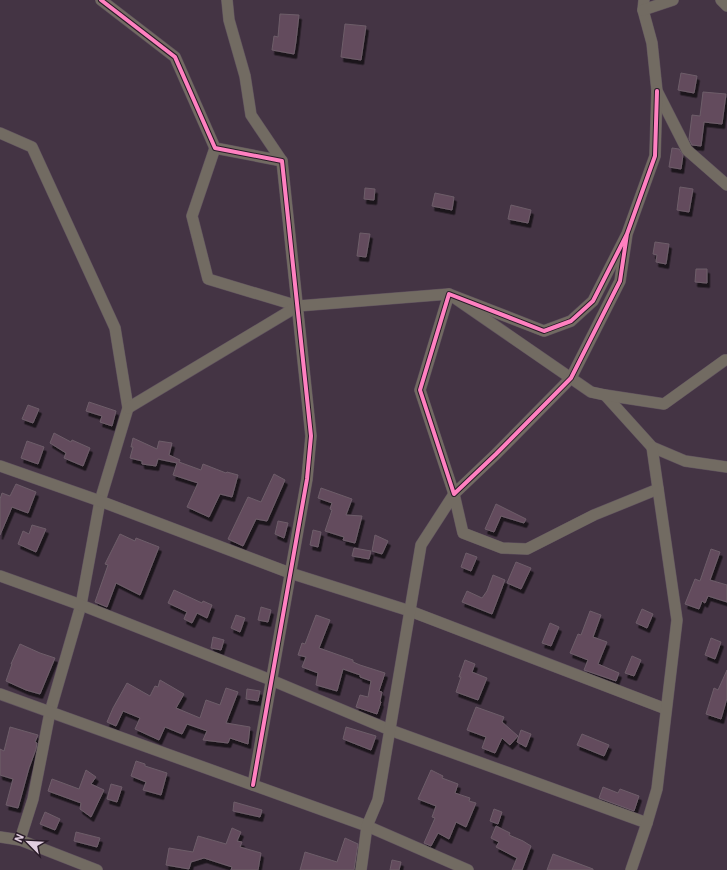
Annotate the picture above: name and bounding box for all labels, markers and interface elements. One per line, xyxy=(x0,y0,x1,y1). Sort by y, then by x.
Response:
north arrow xyxy=(8,822,48,862)
text: N xyxy=(11,831,27,844)

